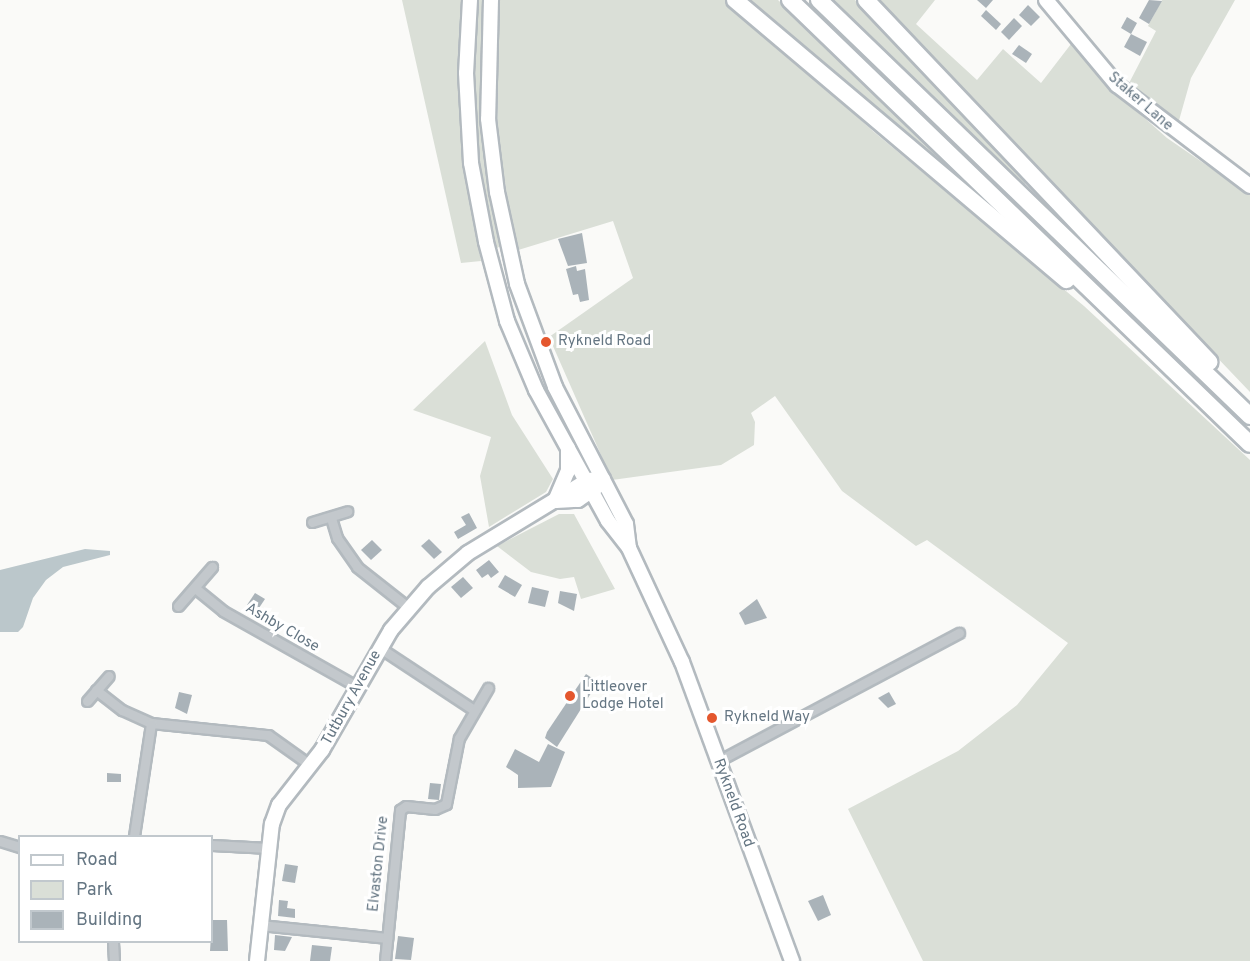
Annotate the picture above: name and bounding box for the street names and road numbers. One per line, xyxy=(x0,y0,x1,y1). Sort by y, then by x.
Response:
street label: Staker Lane xyxy=(1104,69,1176,135)
street label: Ashby Close xyxy=(242,600,322,656)
street label: Tutbury Avenue xyxy=(318,647,386,749)
street label: Rykneld Road xyxy=(709,756,757,850)
street label: Elvaston Drive xyxy=(365,815,393,913)

